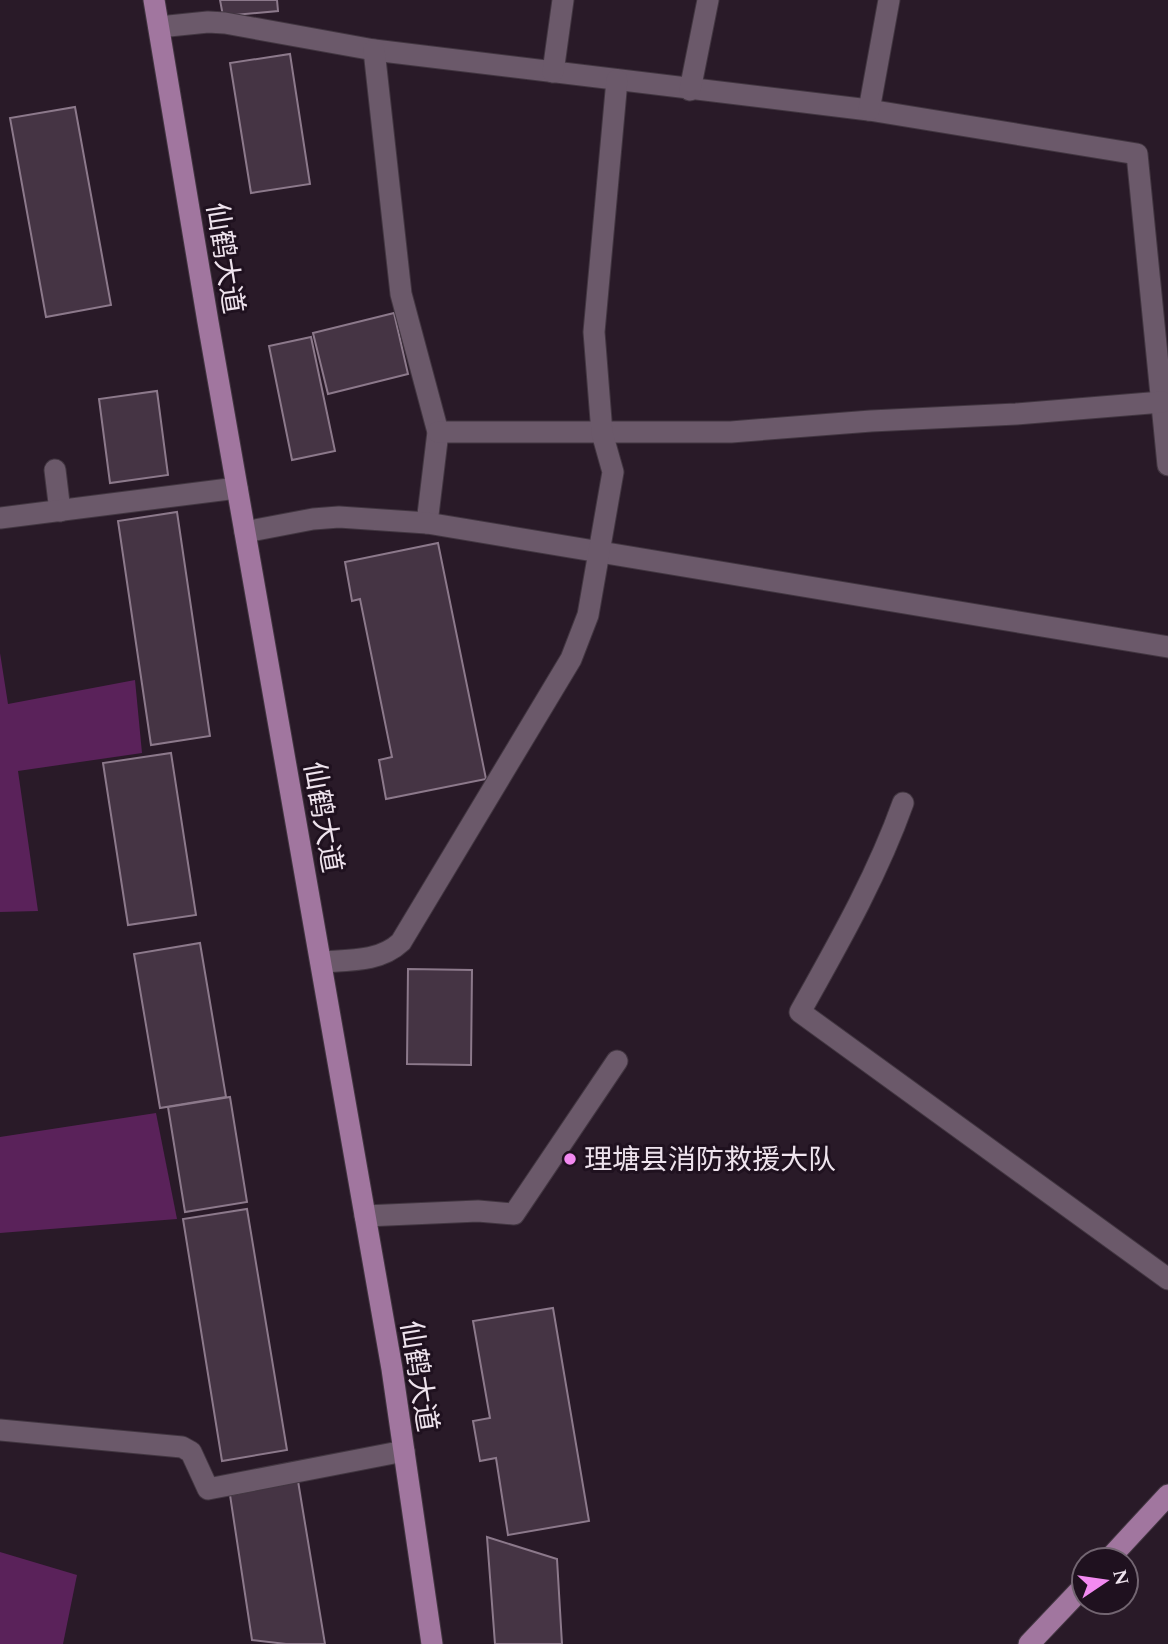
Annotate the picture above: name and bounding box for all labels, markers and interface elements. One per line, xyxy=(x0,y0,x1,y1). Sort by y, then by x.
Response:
street label: 仙鹤大道 xyxy=(195,200,255,317)
street label: 仙鹤大道 xyxy=(292,758,353,876)
place label: 理塘县消防救援大队 xyxy=(584,1139,836,1182)
marker: 理塘县消防救援大队 xyxy=(562,1151,578,1167)
street label: 仙鹤大道 xyxy=(389,1318,449,1435)
north arrow xyxy=(1070,1546,1140,1616)
text: N xyxy=(1104,1567,1136,1588)

